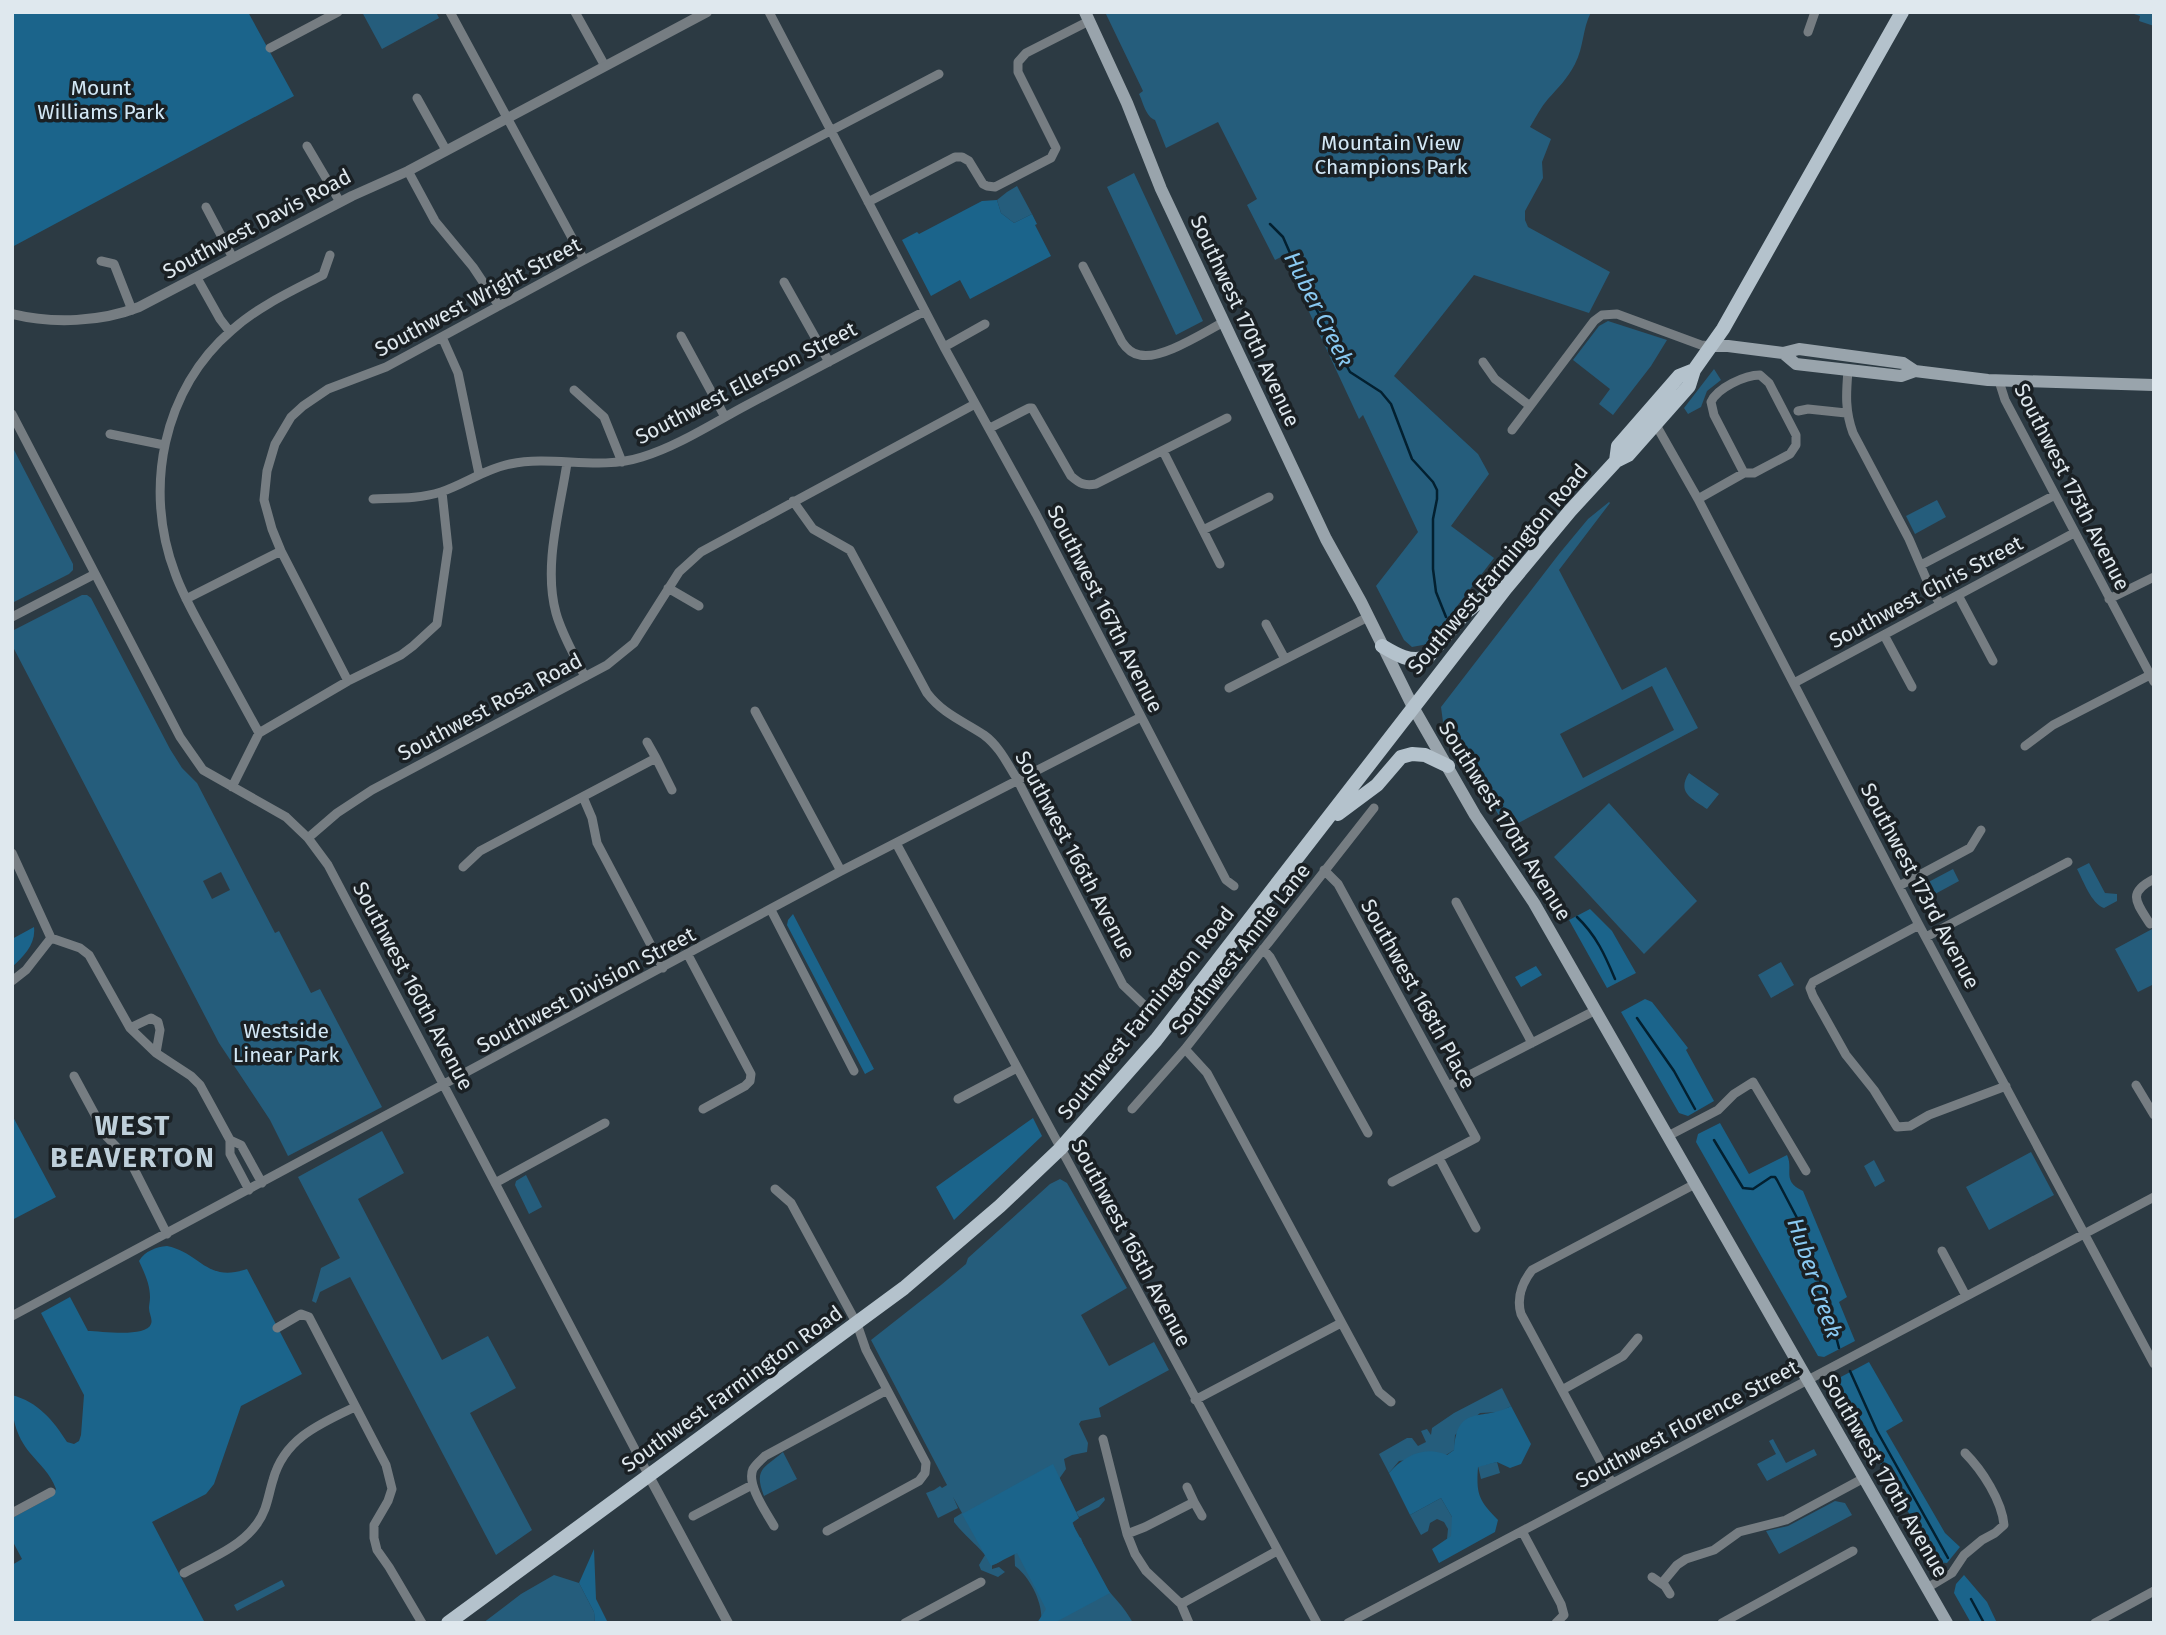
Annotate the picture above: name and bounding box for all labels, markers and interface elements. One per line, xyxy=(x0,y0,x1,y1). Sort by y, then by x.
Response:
park label: Mount Williams Park xyxy=(37,75,165,125)
park label: Mountain View Champions Park xyxy=(1315,130,1468,180)
street label: Southwest Davis Road xyxy=(158,163,356,285)
street label: Southwest 170th Avenue xyxy=(1185,211,1305,431)
street label: Southwest Wright Street xyxy=(370,231,586,362)
water label: Huber Creek xyxy=(1278,247,1360,371)
street label: Southwest Ellerson Street xyxy=(631,316,861,450)
street label: Southwest 175th Avenue xyxy=(2008,379,2136,595)
street label: Southwest Farmington Road xyxy=(1402,458,1594,680)
street label: Southwest 167th Avenue xyxy=(1041,501,1169,717)
street label: Southwest Chris Street xyxy=(1825,530,2028,654)
street label: Southwest Rosa Road xyxy=(393,647,587,767)
street label: Southwest 170th Avenue xyxy=(1433,716,1577,926)
street label: Southwest 166th Avenue xyxy=(1009,747,1141,963)
street label: Southwest 173rd Avenue xyxy=(1855,779,1985,993)
street label: Southwest Annie Lane xyxy=(1166,858,1316,1040)
street label: Southwest 160th Avenue xyxy=(347,877,479,1095)
street label: Southwest 168th Place xyxy=(1355,895,1481,1093)
street label: Southwest Farmington Road xyxy=(1052,901,1240,1125)
street label: Southwest Division Street xyxy=(472,921,700,1059)
park label: Westside Linear Park xyxy=(233,1018,339,1068)
district label: WEST BEAVERTON xyxy=(50,1109,216,1174)
street label: Southwest 165th Avenue xyxy=(1065,1135,1197,1351)
water label: Huber Creek xyxy=(1781,1214,1849,1342)
street label: Southwest Farmington Road xyxy=(616,1300,848,1478)
street label: Southwest Florence Street xyxy=(1571,1354,1803,1494)
street label: Southwest 170th Avenue xyxy=(1816,1370,1954,1582)

